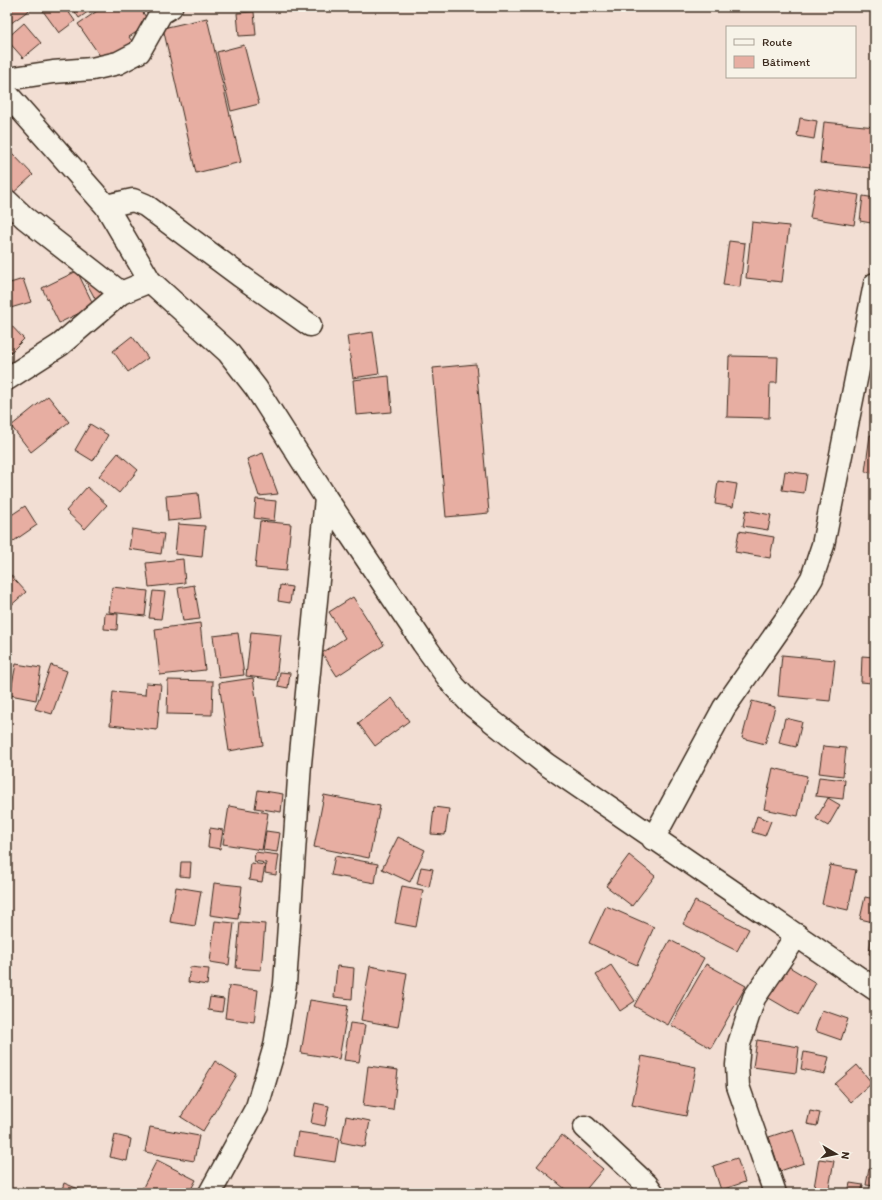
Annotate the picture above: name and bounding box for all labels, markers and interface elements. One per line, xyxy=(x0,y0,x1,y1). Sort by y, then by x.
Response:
legend xyxy=(726,26,856,78)
text: Route xyxy=(762,35,792,49)
text: Bâtiment xyxy=(762,55,811,69)
north arrow xyxy=(816,1134,856,1174)
text: N xyxy=(838,1151,852,1160)

